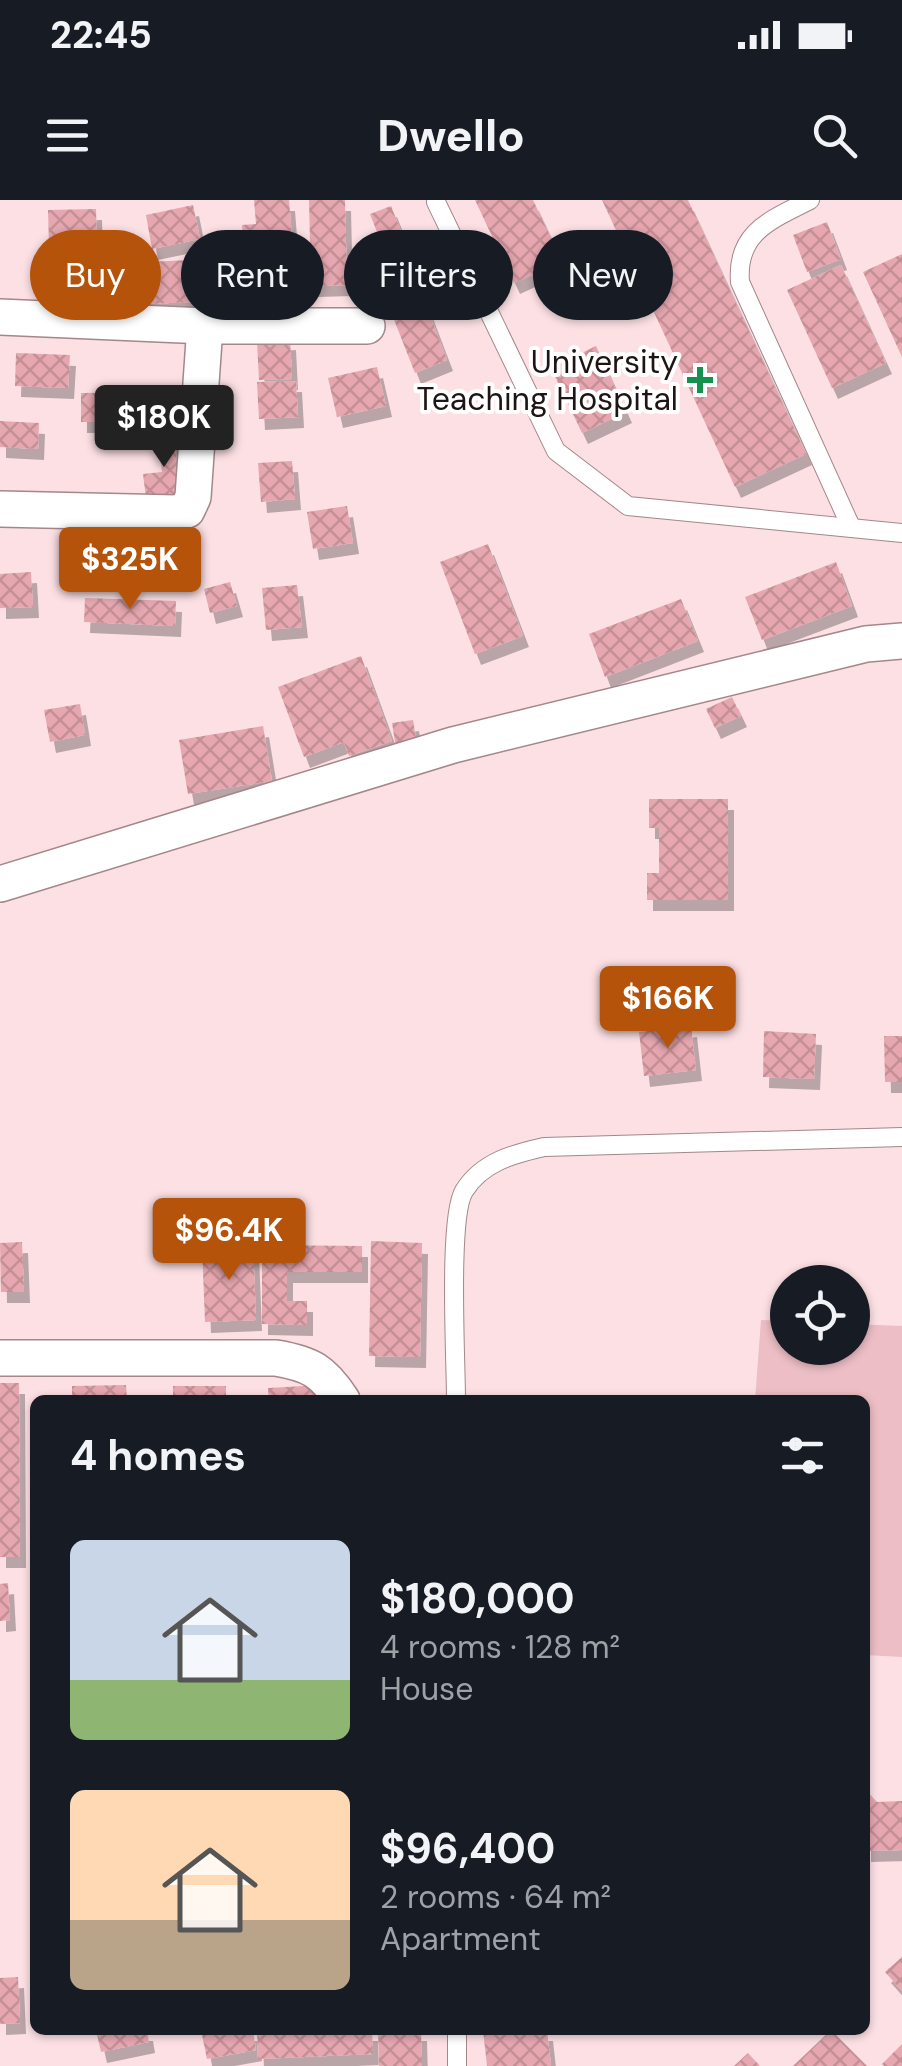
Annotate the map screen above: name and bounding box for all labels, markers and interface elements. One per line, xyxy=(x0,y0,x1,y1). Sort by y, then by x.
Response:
text: 22:45 xyxy=(50,10,152,60)
text: Dwello xyxy=(377,106,525,165)
icon: menu xyxy=(40,108,95,163)
icon: search xyxy=(807,108,862,163)
chip: Buy xyxy=(30,230,161,320)
chip: Rent xyxy=(181,230,324,320)
chip: Filters xyxy=(344,230,513,320)
chip: New xyxy=(533,230,673,320)
place label: University Teaching Hospital xyxy=(417,341,678,420)
marker: University Teaching Hospital xyxy=(687,367,713,393)
pin: $180K xyxy=(94,385,234,470)
text: $180K xyxy=(117,396,211,438)
pin: $325K xyxy=(60,527,200,612)
text: $325K xyxy=(81,538,179,580)
pin: $166K xyxy=(598,966,738,1051)
text: $166K xyxy=(622,977,714,1019)
pin: $96.4K xyxy=(148,1198,310,1283)
text: $96.4K xyxy=(175,1209,283,1251)
map controls xyxy=(770,1265,870,1365)
button: locate xyxy=(770,1265,870,1365)
text: 4 homes xyxy=(70,1428,246,1483)
icon: filters xyxy=(775,1428,830,1483)
text: $180,000 xyxy=(380,1571,575,1626)
icon: home xyxy=(150,1580,270,1700)
text: 4 rooms · 128 m² xyxy=(380,1626,620,1668)
text: House xyxy=(380,1668,473,1710)
text: $96,400 xyxy=(380,1821,555,1876)
icon: home xyxy=(150,1830,270,1950)
text: 2 rooms · 64 m² xyxy=(380,1876,611,1918)
text: Apartment xyxy=(380,1918,541,1960)

